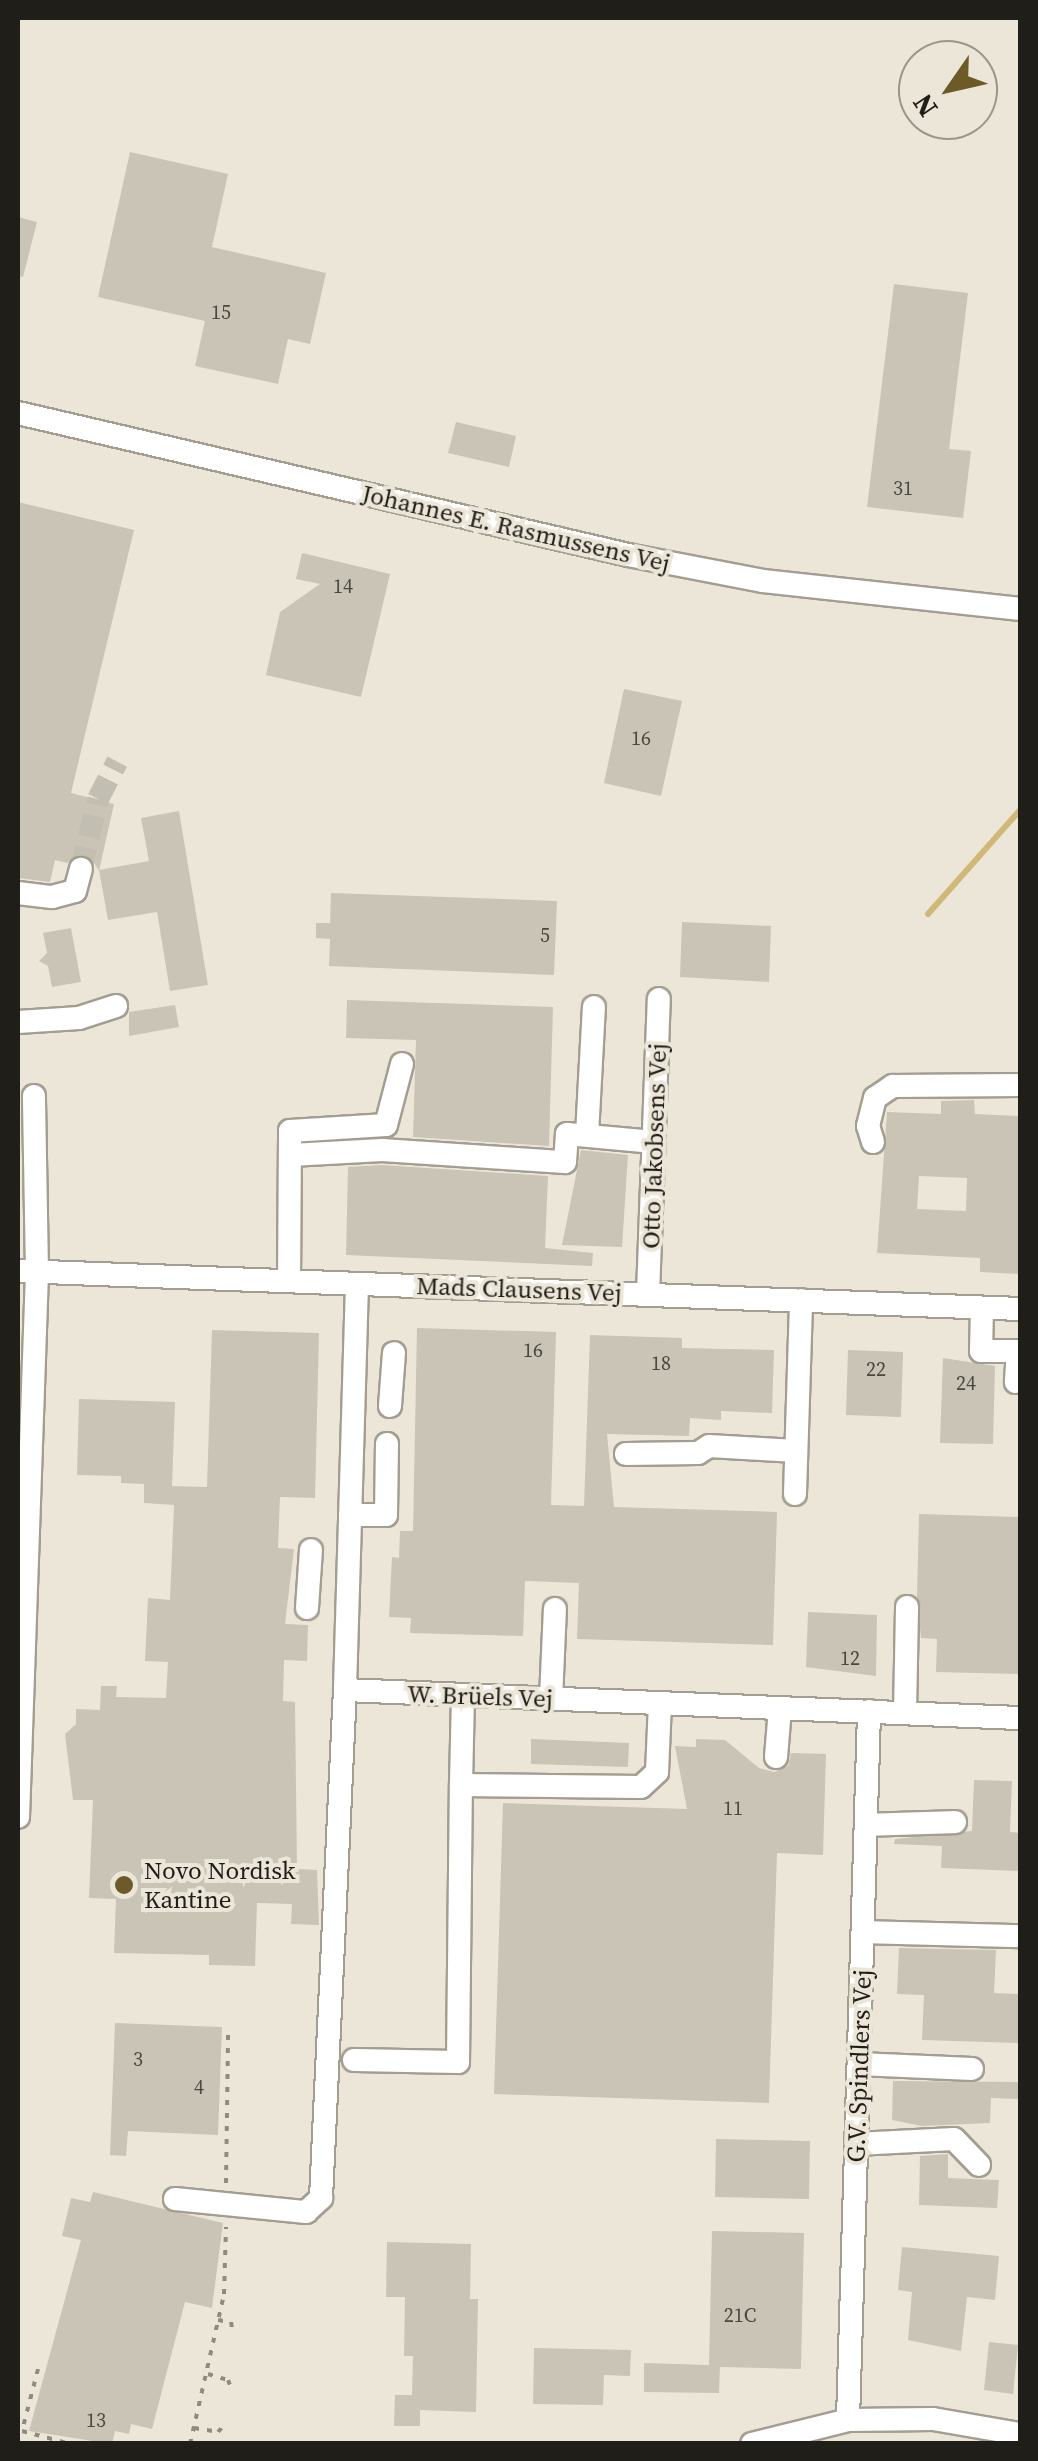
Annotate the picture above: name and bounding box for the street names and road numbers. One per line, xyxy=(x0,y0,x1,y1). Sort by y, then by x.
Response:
street label: Johannes E. Rasmussens Vej xyxy=(359,478,673,578)
street label: Otto Jakobsens Vej xyxy=(635,1042,673,1250)
street label: Mads Clausens Vej xyxy=(416,1270,622,1308)
street label: W. Brüels Vej xyxy=(406,1678,554,1714)
street label: G.V. Spindlers Vej xyxy=(841,1969,877,2163)

